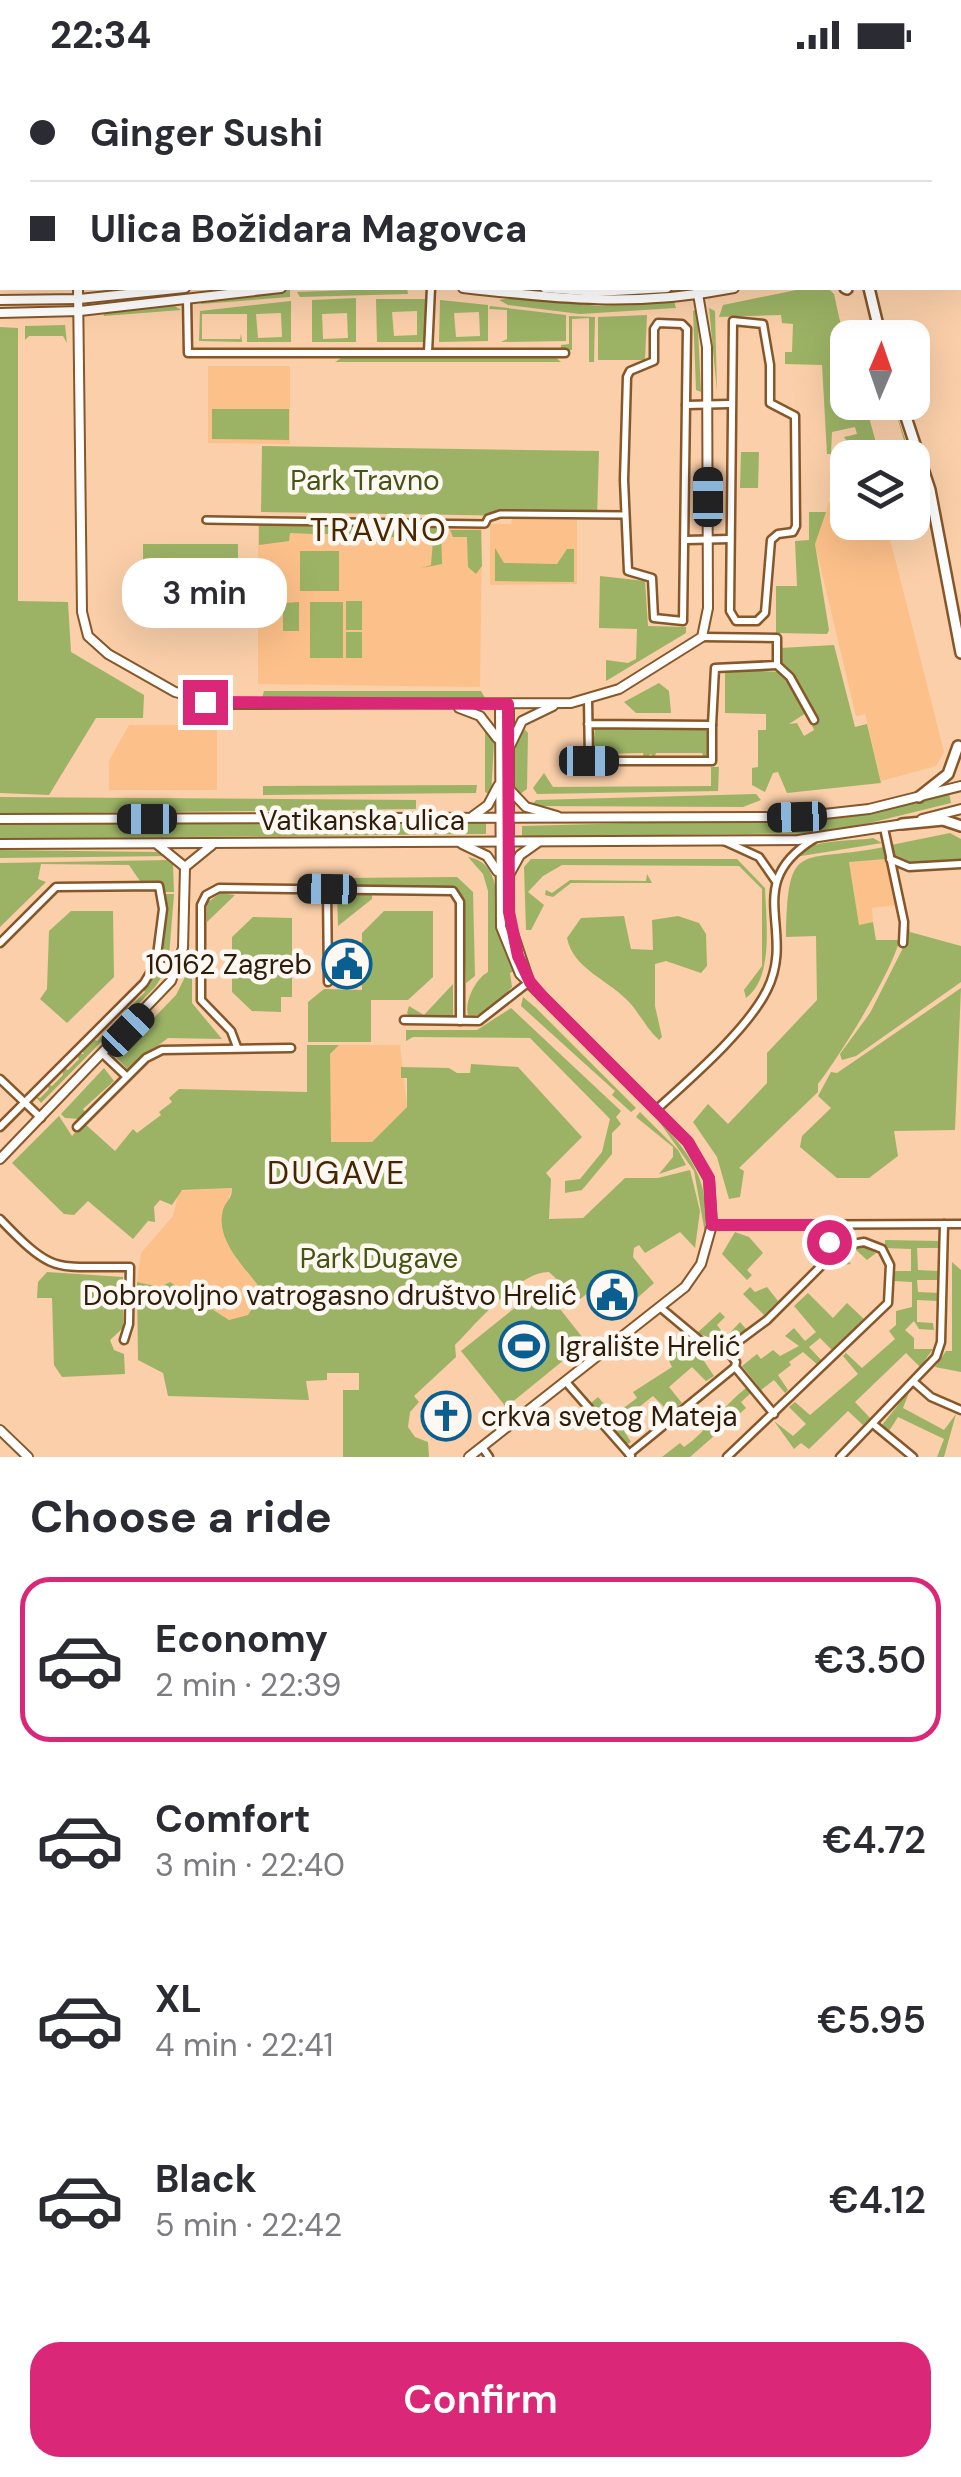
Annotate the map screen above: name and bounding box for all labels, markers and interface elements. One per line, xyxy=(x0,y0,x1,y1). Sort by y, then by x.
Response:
text: 22:34 xyxy=(50,10,151,60)
text: Ginger Sushi xyxy=(90,108,323,158)
text: Ulica Božidara Magovca xyxy=(90,204,527,254)
north arrow xyxy=(830,320,930,420)
map controls xyxy=(830,320,930,540)
button: layers xyxy=(830,440,930,540)
park label: Park Travno xyxy=(290,462,440,499)
car xyxy=(693,467,723,527)
district label: TRAVNO xyxy=(310,509,448,551)
callout: 3 min xyxy=(122,557,288,627)
text: 3 min xyxy=(162,572,247,614)
route end xyxy=(183,680,228,725)
car xyxy=(559,746,619,776)
car xyxy=(766,801,828,833)
street label: Vatikanska ulica xyxy=(259,802,465,839)
car xyxy=(117,804,177,834)
car xyxy=(297,873,357,905)
public building icon: 10162 Zagreb xyxy=(321,938,373,990)
place label: 10162 Zagreb xyxy=(146,946,312,983)
car xyxy=(96,998,160,1062)
district label: DUGAVE xyxy=(267,1152,407,1194)
route start xyxy=(807,1220,852,1265)
park label: Park Dugave xyxy=(300,1240,458,1277)
public building icon: Dobrovoljno vatrogasno društvo Hrelić xyxy=(586,1269,638,1321)
place label: Dobrovoljno vatrogasno društvo Hrelić xyxy=(83,1277,577,1314)
sports icon: Igralište Hrelić xyxy=(498,1320,550,1372)
place label: Igralište Hrelić xyxy=(559,1328,741,1365)
church icon: crkva svetog Mateja xyxy=(420,1390,472,1442)
place label: crkva svetog Mateja xyxy=(481,1398,738,1435)
text: Choose a ride xyxy=(30,1487,332,1546)
text: Economy xyxy=(155,1614,328,1664)
icon: car xyxy=(35,1615,125,1705)
text: €3.50 xyxy=(814,1635,926,1685)
text: 2 min · 22:39 xyxy=(155,1664,341,1706)
text: Comfort xyxy=(155,1794,311,1844)
icon: car xyxy=(35,1795,125,1885)
text: €4.72 xyxy=(822,1815,926,1865)
text: 3 min · 22:40 xyxy=(155,1844,345,1886)
text: XL xyxy=(155,1974,202,2024)
icon: car xyxy=(35,1975,125,2065)
text: €5.95 xyxy=(817,1995,926,2045)
text: 4 min · 22:41 xyxy=(155,2024,334,2066)
text: Black xyxy=(155,2154,257,2204)
icon: car xyxy=(35,2155,125,2245)
text: €4.12 xyxy=(829,2175,926,2225)
text: 5 min · 22:42 xyxy=(155,2204,342,2246)
button: Confirm xyxy=(30,2342,931,2457)

